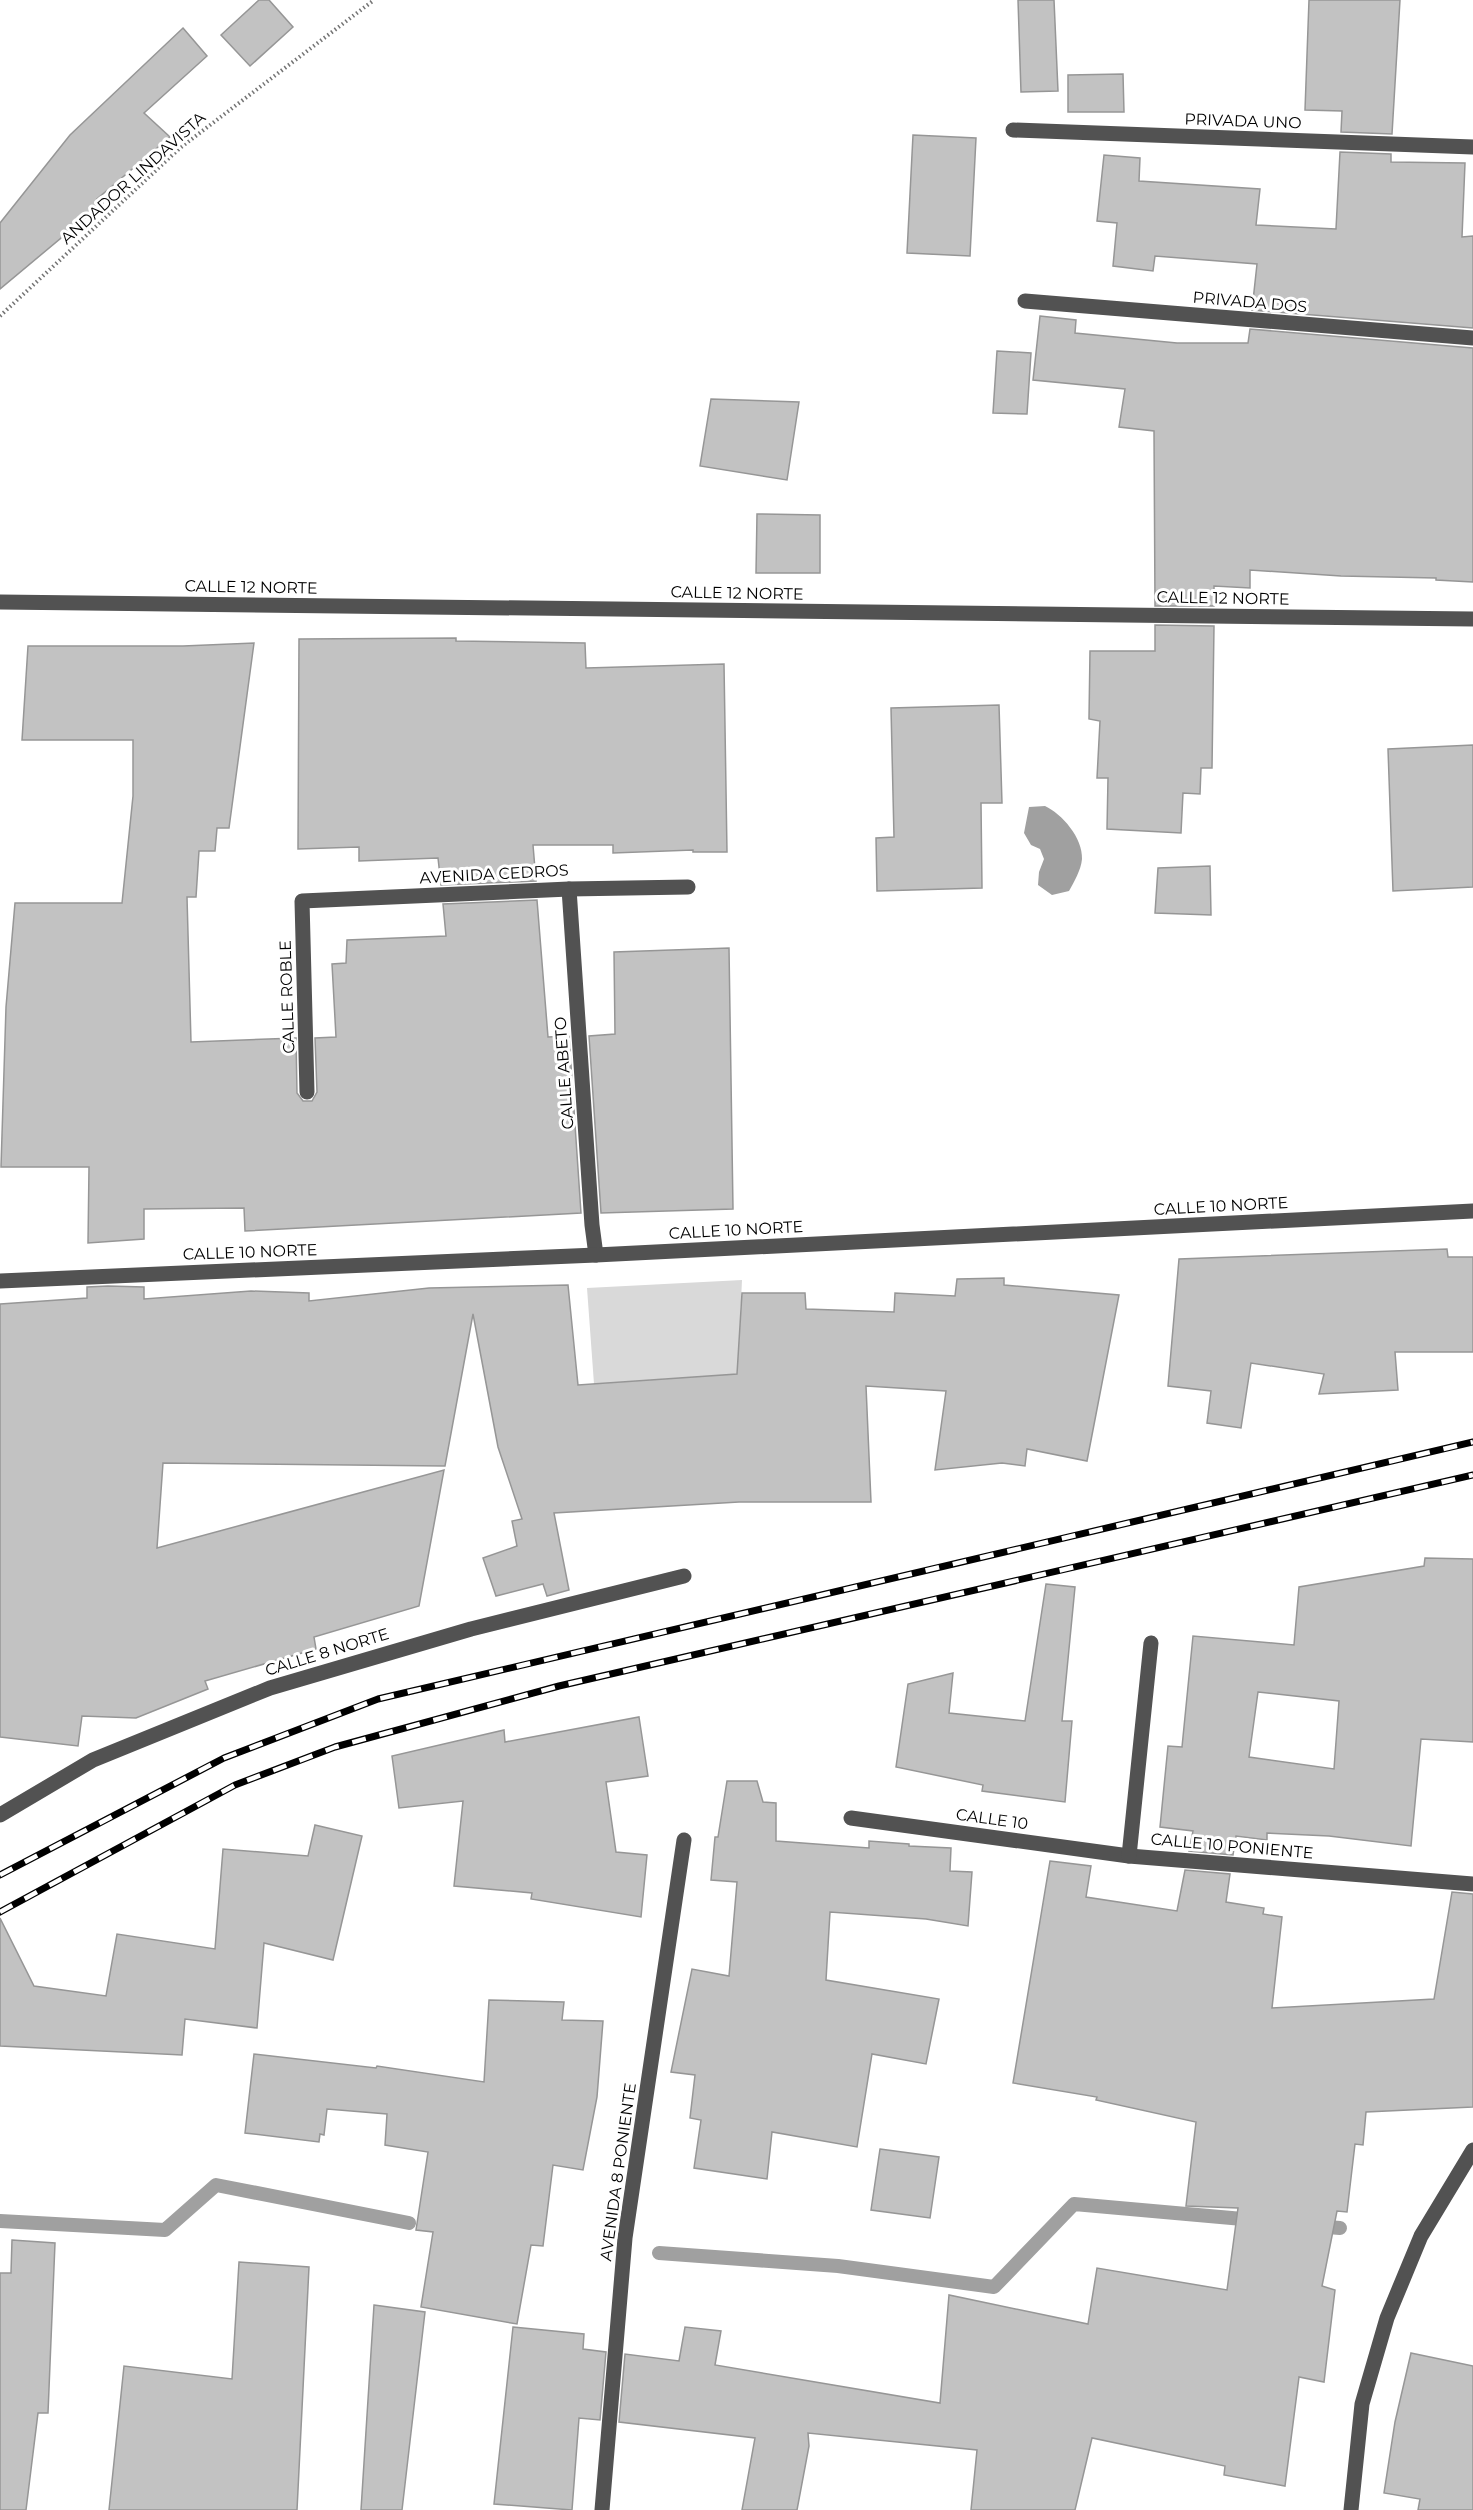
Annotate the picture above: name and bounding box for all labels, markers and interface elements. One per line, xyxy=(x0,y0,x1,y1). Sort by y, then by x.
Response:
street label: ANDADOR LINDAVISTA xyxy=(57,108,210,248)
street label: PRIVADA UNO xyxy=(1184,109,1302,133)
street label: PRIVADA DOS xyxy=(1192,288,1308,316)
street label: CALLE 12 NORTE xyxy=(184,576,318,598)
street label: CALLE 12 NORTE xyxy=(670,582,804,604)
street label: CALLE 12 NORTE xyxy=(1156,587,1290,609)
street label: AVENIDA CEDROS xyxy=(419,861,569,887)
street label: CALLE ROBLE xyxy=(276,940,298,1054)
street label: CALLE ABETO xyxy=(551,1016,577,1130)
street label: CALLE 10 NORTE xyxy=(1153,1193,1289,1219)
street label: CALLE 10 NORTE xyxy=(668,1217,804,1243)
street label: CALLE 10 NORTE xyxy=(182,1240,318,1264)
street label: CALLE 8 NORTE xyxy=(263,1624,391,1680)
street label: CALLE 10 xyxy=(955,1805,1029,1833)
street label: CALLE 10 PONIENTE xyxy=(1150,1829,1314,1863)
street label: AVENIDA 8 PONIENTE xyxy=(596,2082,640,2262)

